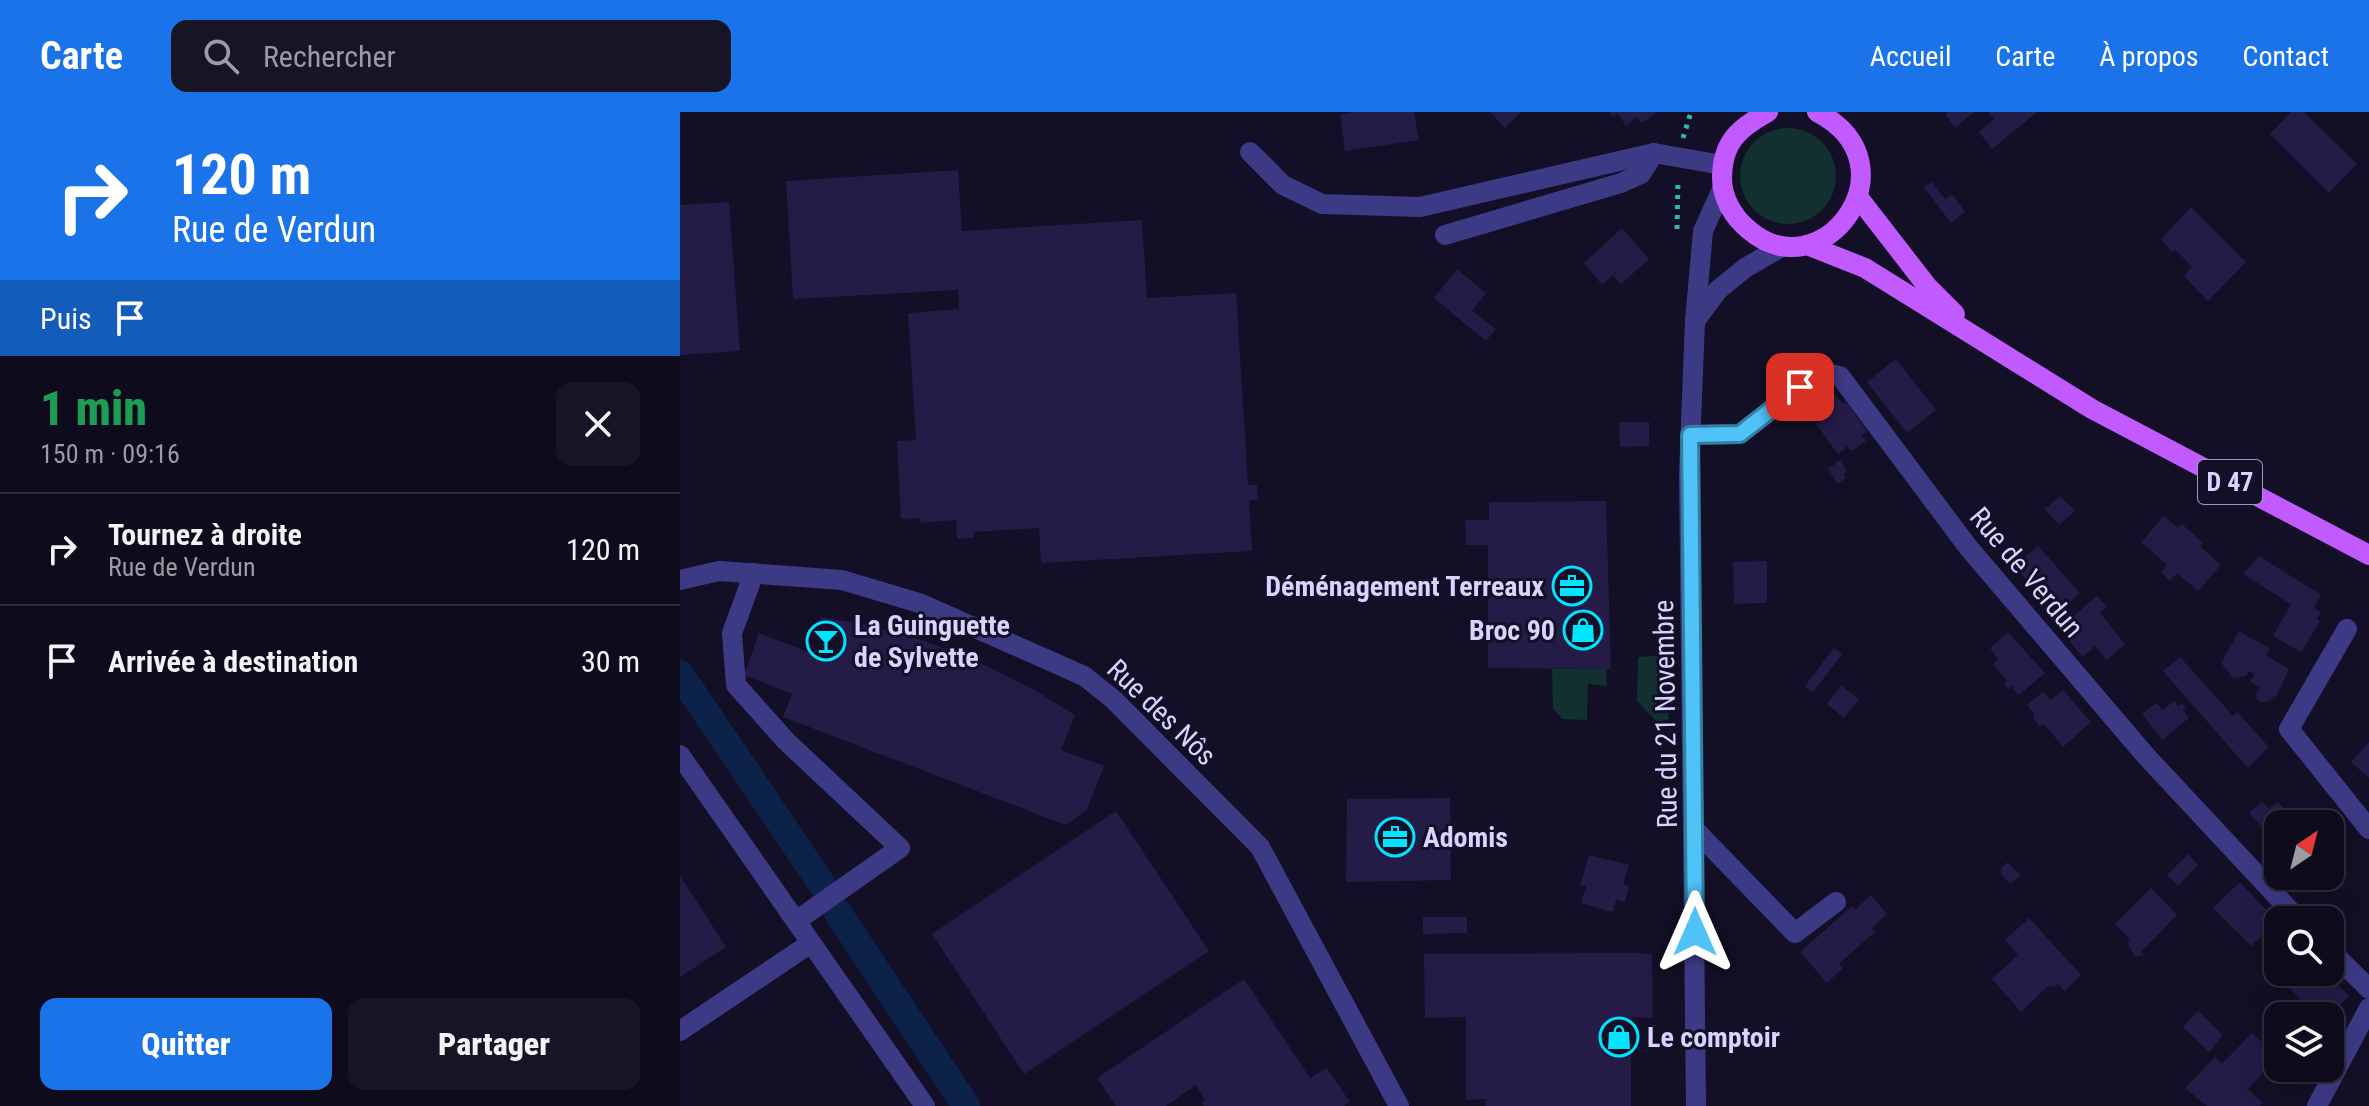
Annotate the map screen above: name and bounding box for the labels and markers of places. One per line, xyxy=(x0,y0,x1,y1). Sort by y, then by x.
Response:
pin xyxy=(1766,353,1834,421)
office icon: Déménagement Terreaux xyxy=(1551,565,1593,607)
place label: Déménagement Terreaux xyxy=(1265,570,1544,603)
place label: La Guinguette de Sylvette xyxy=(854,609,1010,674)
shop icon: Broc 90 xyxy=(1562,609,1604,651)
place label: Broc 90 xyxy=(1469,614,1555,647)
bar icon: La Guinguette de Sylvette xyxy=(805,620,847,662)
office icon: Adomis xyxy=(1374,816,1416,858)
place label: Adomis xyxy=(1423,821,1508,854)
shop icon: Le comptoir xyxy=(1598,1016,1640,1058)
place label: Le comptoir xyxy=(1647,1021,1780,1054)

